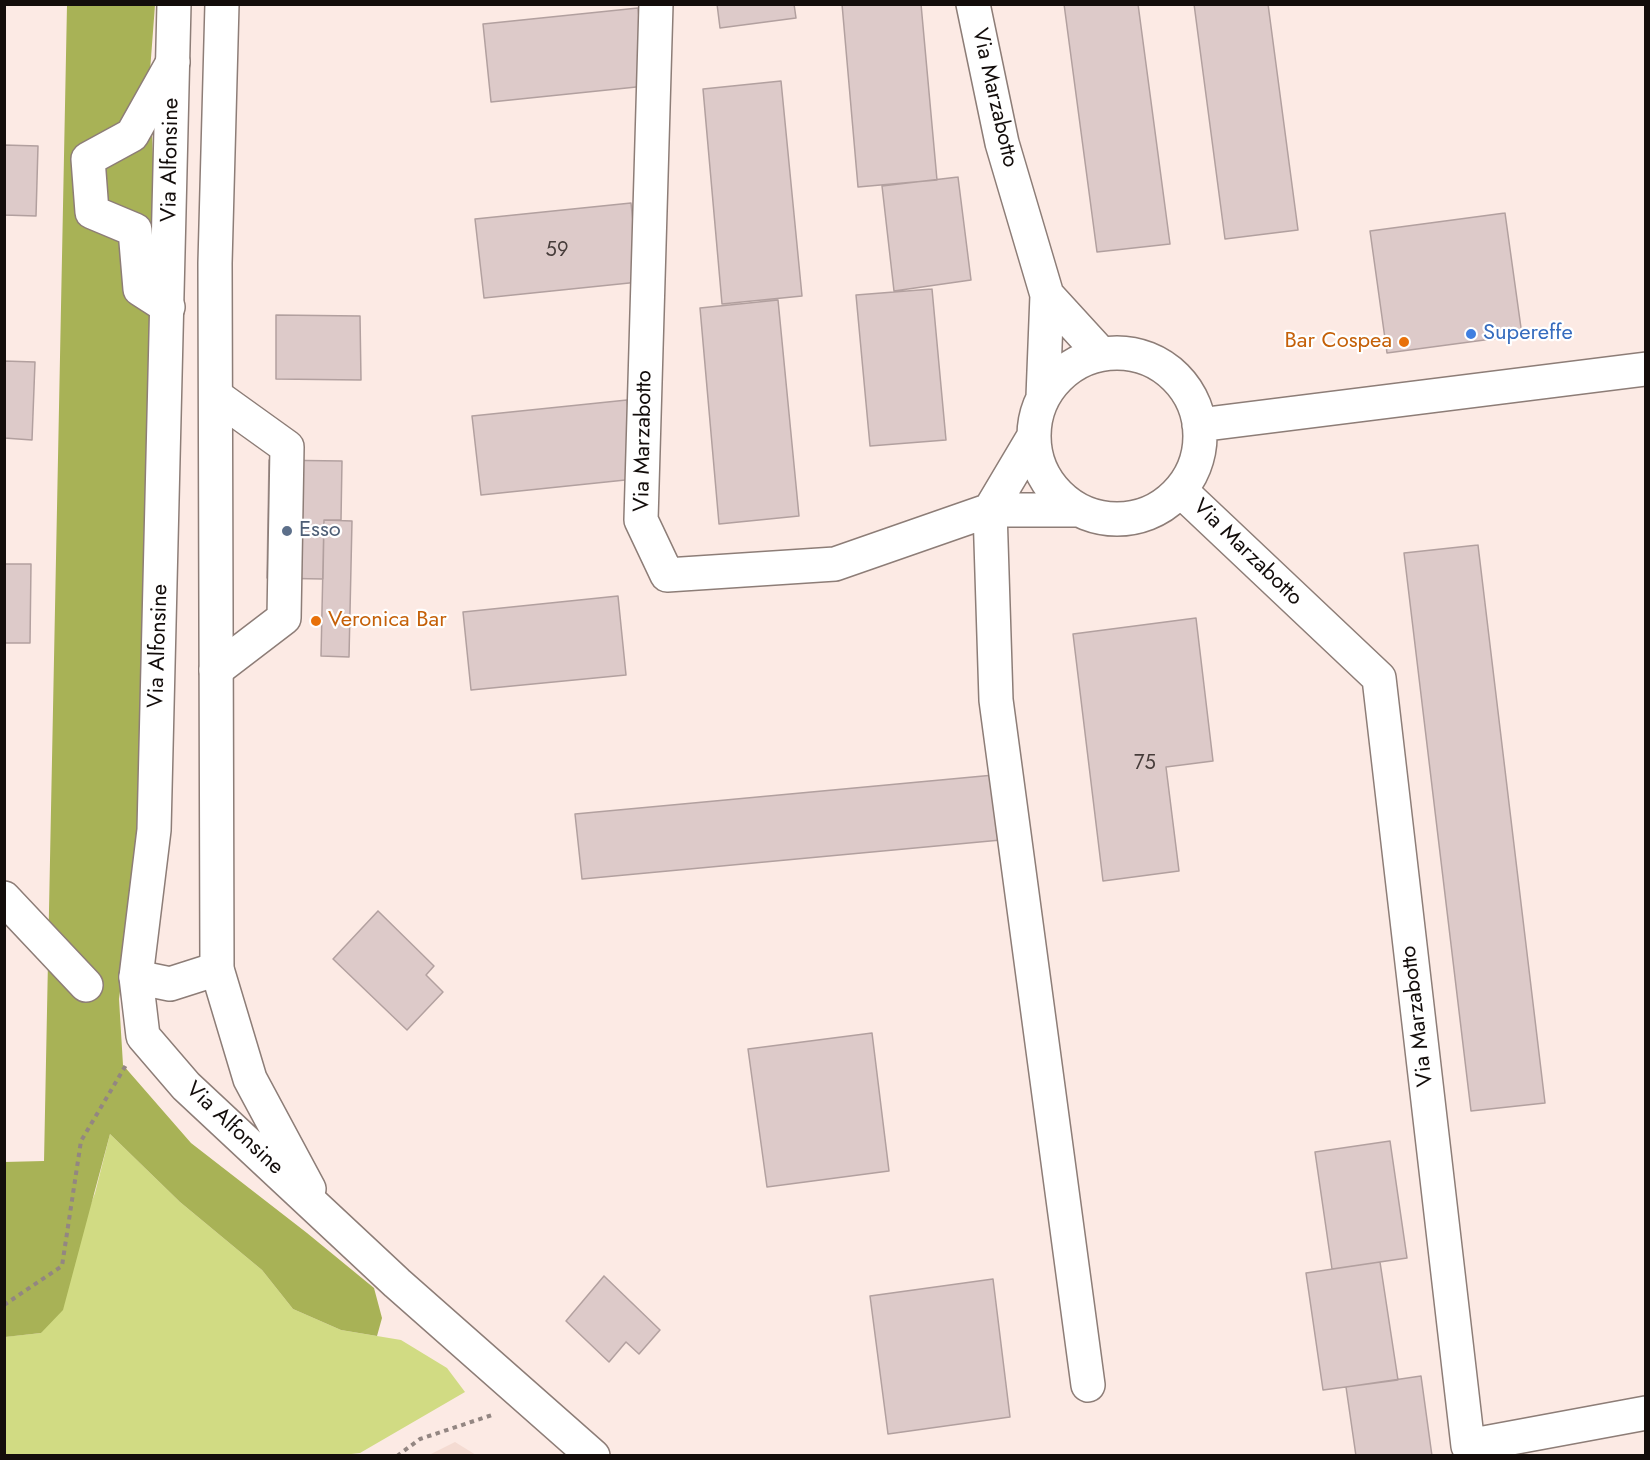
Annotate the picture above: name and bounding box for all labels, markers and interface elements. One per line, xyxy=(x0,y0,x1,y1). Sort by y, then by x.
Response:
street label: Via Marzabotto xyxy=(965,26,1023,170)
street label: Via Alfonsine xyxy=(157,98,185,222)
house number: 59 xyxy=(546,239,568,263)
place label: Supereffe xyxy=(1483,321,1573,347)
marker: Supereffe xyxy=(1464,327,1478,341)
place label: Bar Cospea xyxy=(1285,329,1392,355)
marker: Bar Cospea xyxy=(1397,335,1411,349)
street label: Via Marzabotto xyxy=(630,370,658,512)
street label: Via Marzabotto xyxy=(1187,494,1307,612)
place label: Esso xyxy=(299,518,341,544)
marker: Esso xyxy=(280,524,294,538)
street label: Via Alfonsine xyxy=(144,583,174,709)
place label: Veronica Bar xyxy=(328,608,447,634)
marker: Veronica Bar xyxy=(309,614,323,628)
house number: 75 xyxy=(1134,752,1156,776)
street label: Via Marzabotto xyxy=(1396,944,1440,1088)
street label: Via Alfonsine xyxy=(180,1077,288,1181)

